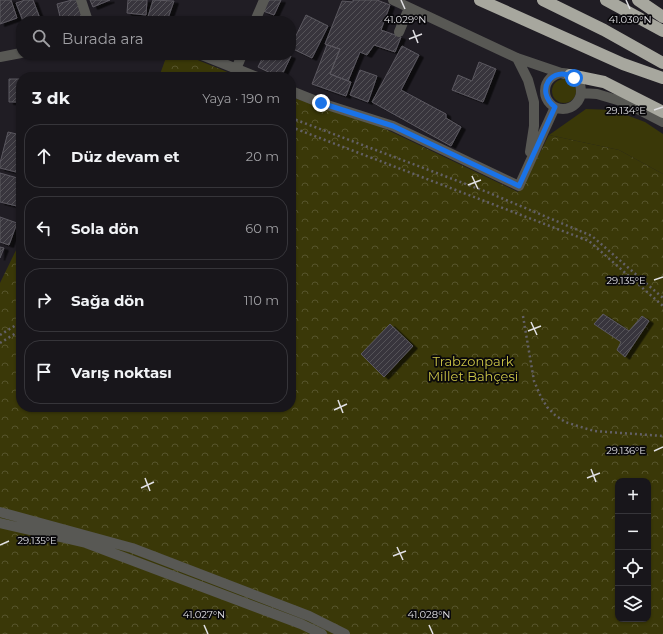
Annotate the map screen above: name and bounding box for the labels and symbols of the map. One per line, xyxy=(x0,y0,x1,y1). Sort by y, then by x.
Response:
text: 41.029°N xyxy=(384,13,426,26)
text: 41.030°N xyxy=(608,13,652,26)
route start xyxy=(565,69,583,87)
route end xyxy=(312,94,330,112)
text: 29.134°E xyxy=(606,104,646,117)
text: 29.135°E xyxy=(606,274,646,287)
park label: Trabzonpark Millet Bahçesi xyxy=(428,353,518,384)
text: 29.136°E xyxy=(606,444,646,457)
text: 29.135°E xyxy=(17,534,57,547)
text: 41.027°N xyxy=(183,608,225,621)
text: 41.028°N xyxy=(408,608,450,621)

